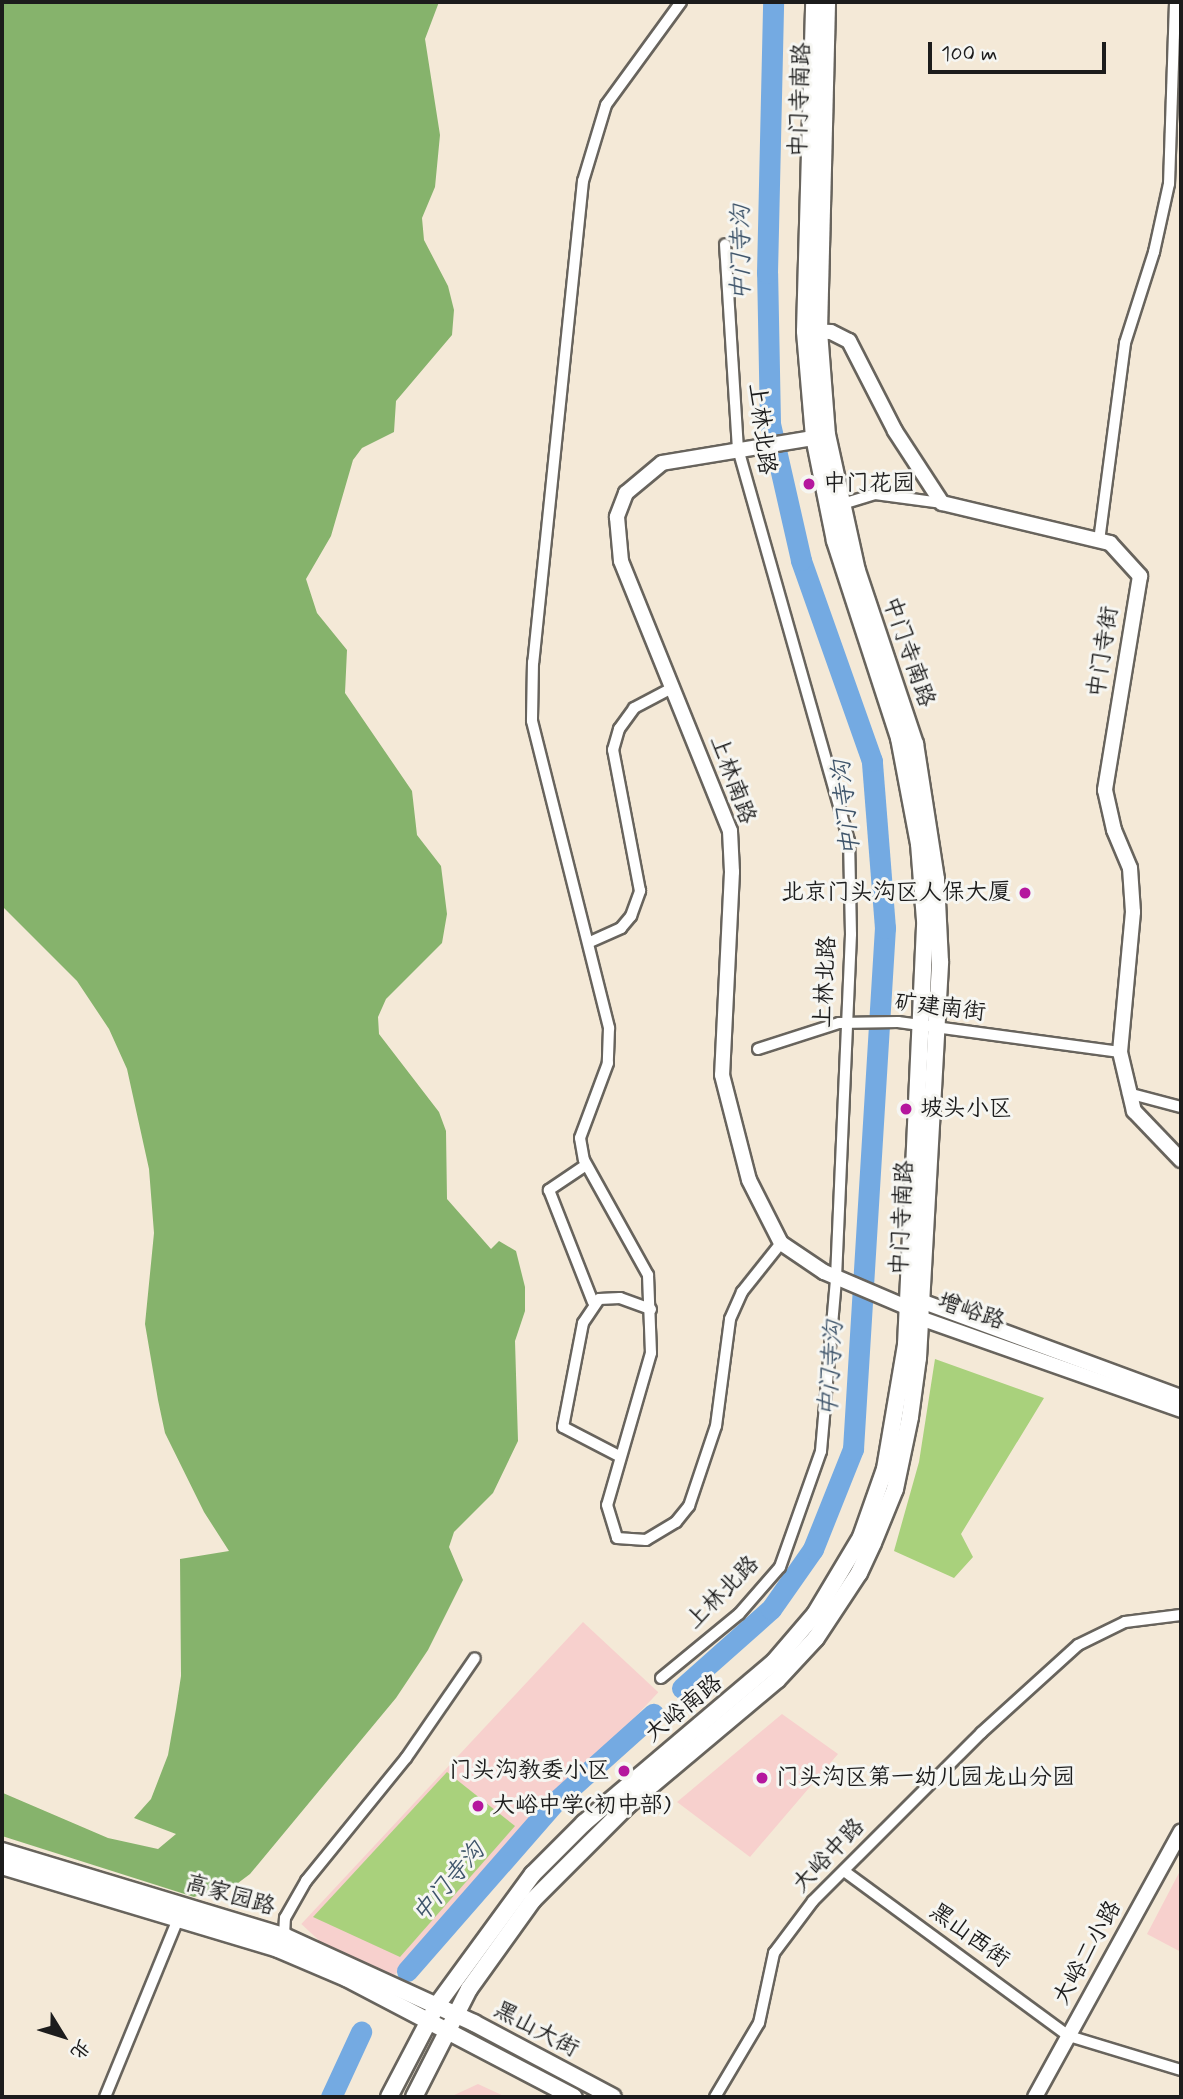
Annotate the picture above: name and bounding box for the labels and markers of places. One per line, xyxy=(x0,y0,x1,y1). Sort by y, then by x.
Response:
place label: 中门花园 xyxy=(823,470,915,498)
marker: 中门花园 xyxy=(801,476,817,492)
place label: 北京门头沟区人保大厦 xyxy=(781,879,1011,907)
marker: 北京门头沟区人保大厦 xyxy=(1017,885,1033,901)
place label: 坡头小区 xyxy=(920,1095,1012,1123)
marker: 坡头小区 xyxy=(898,1101,914,1117)
place label: 门头沟教委小区 xyxy=(449,1757,610,1785)
marker: 门头沟教委小区 xyxy=(616,1763,632,1779)
place label: 门头沟区第一幼儿园龙山分园 xyxy=(776,1764,1075,1792)
marker: 门头沟区第一幼儿园龙山分园 xyxy=(754,1770,770,1786)
place label: 大峪中学(初中部) xyxy=(492,1792,671,1820)
marker: 大峪中学(初中部) xyxy=(470,1798,486,1814)

